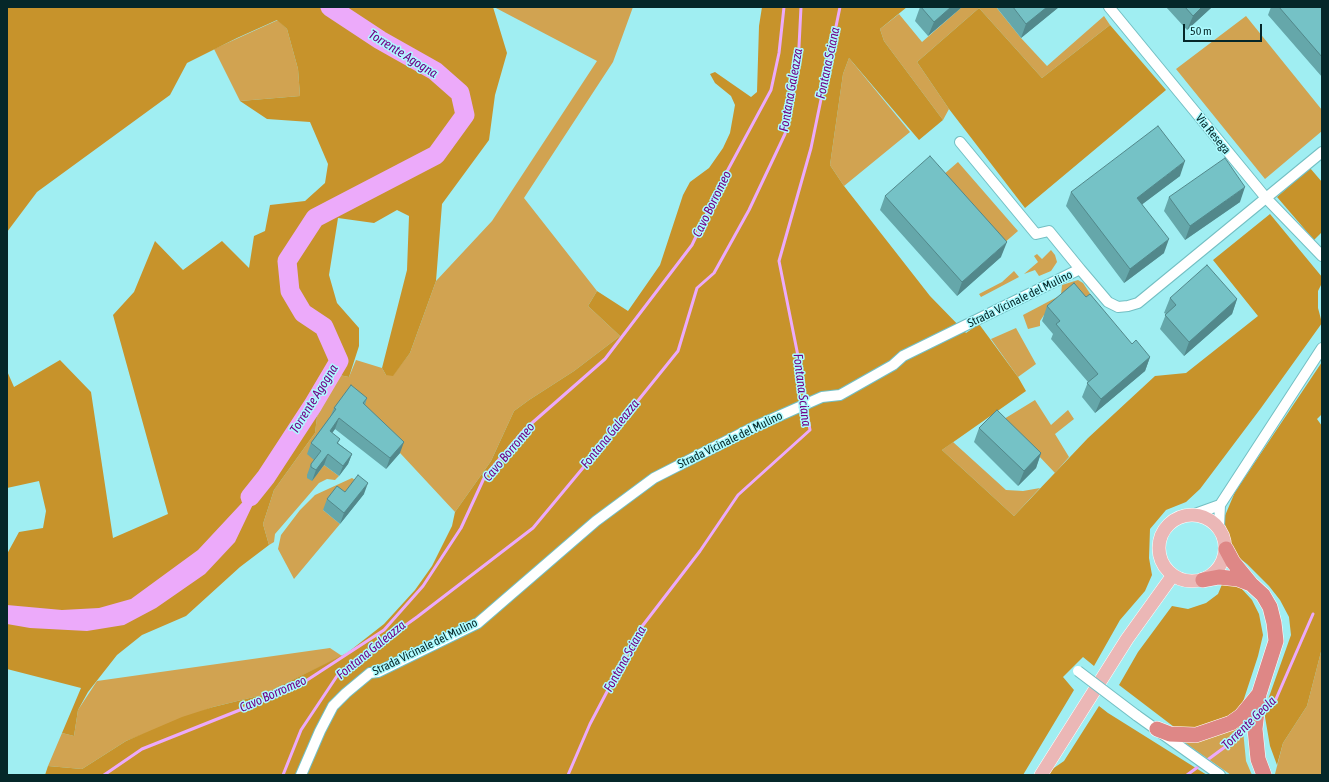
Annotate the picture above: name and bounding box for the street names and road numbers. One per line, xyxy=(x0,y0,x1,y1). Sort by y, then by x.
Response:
street label: Via Resega xyxy=(1192,111,1234,157)
street label: Strada Vicinale del Mulino xyxy=(965,267,1075,331)
street label: Strada Vicinale del Mulino xyxy=(675,408,785,472)
street label: Strada Vicinale del Mulino xyxy=(370,615,480,679)

